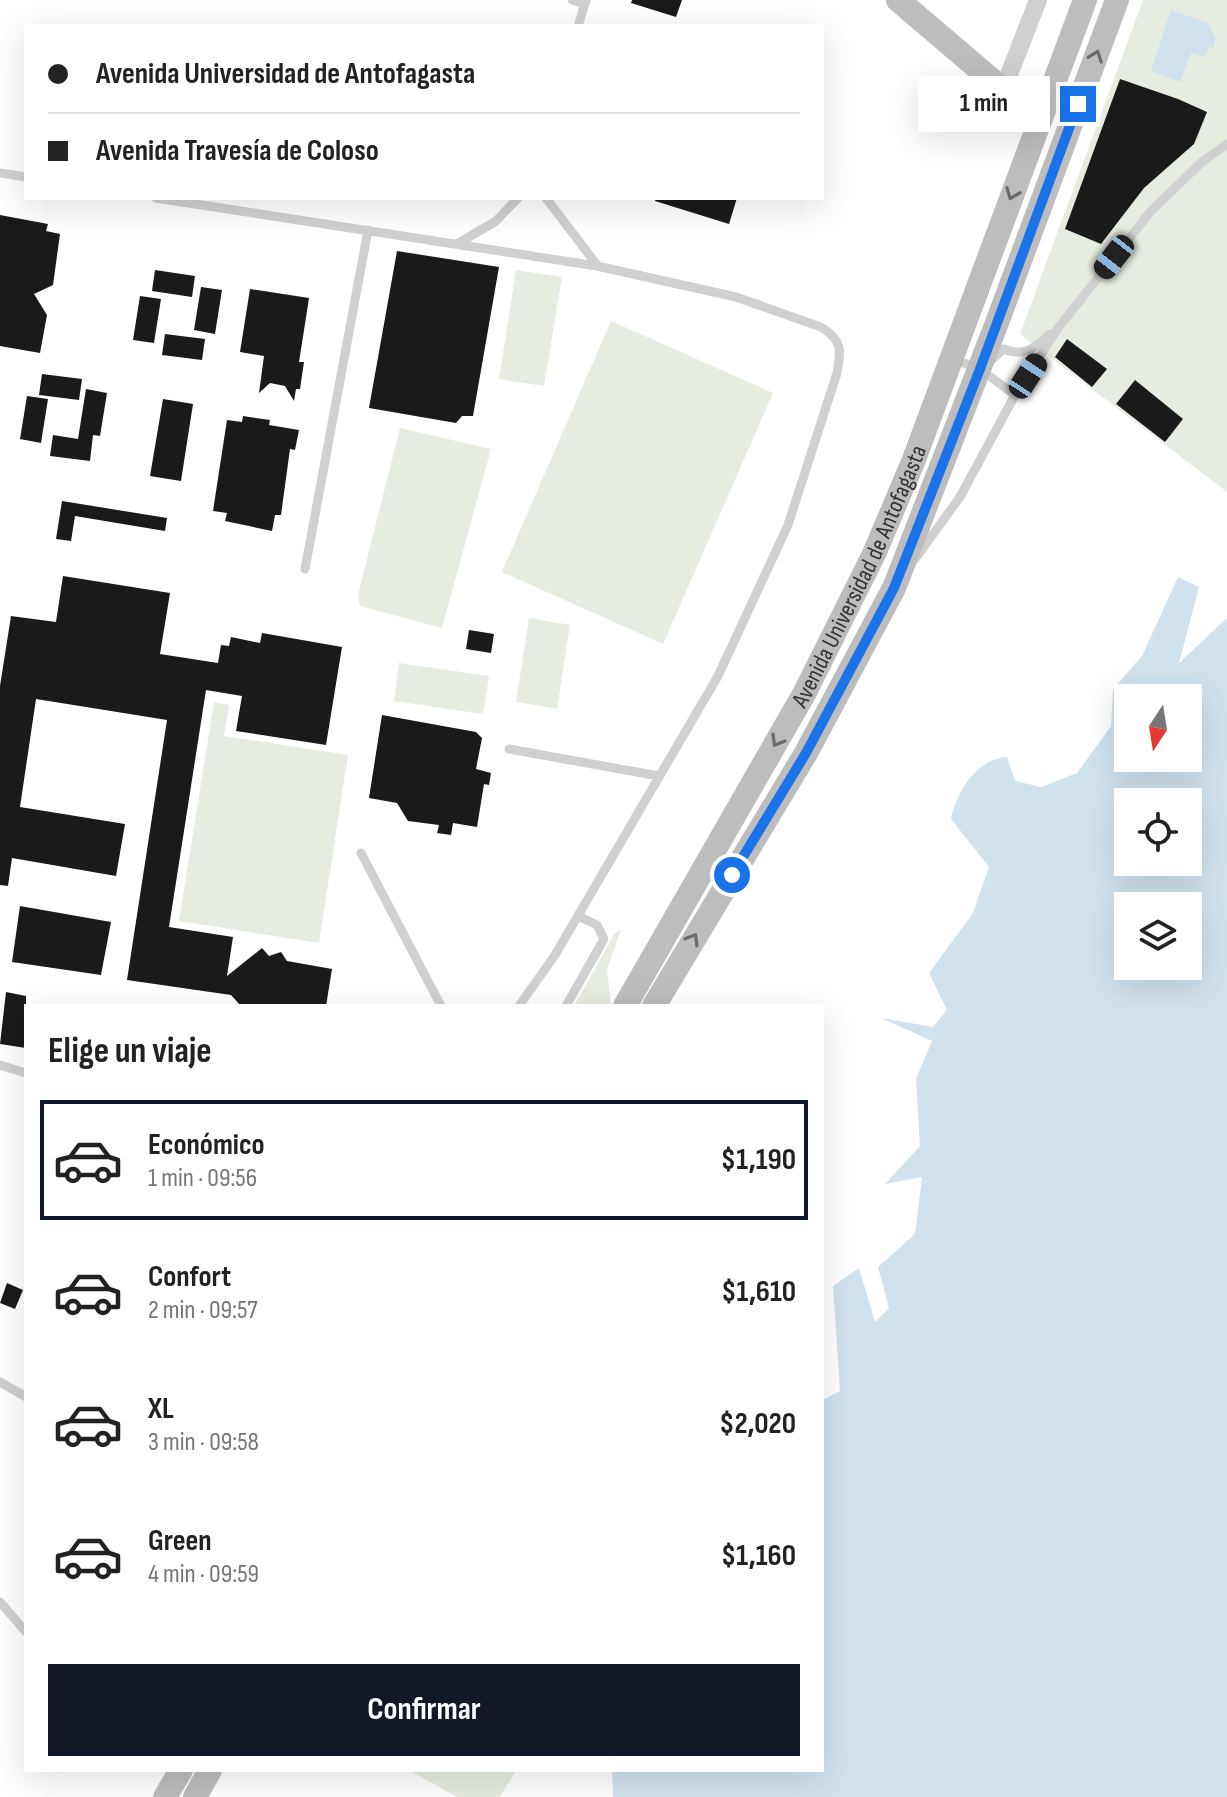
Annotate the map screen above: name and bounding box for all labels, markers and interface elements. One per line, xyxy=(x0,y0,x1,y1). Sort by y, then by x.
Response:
one-way arrow xyxy=(1086,50,1103,64)
text: Avenida Universidad de Antofagasta xyxy=(96,56,475,92)
callout: 1 min xyxy=(918,76,1050,132)
route end xyxy=(1060,86,1096,122)
text: 1 min xyxy=(960,88,1008,119)
text: Avenida Travesía de Coloso xyxy=(96,133,379,169)
one-way arrow xyxy=(1005,186,1022,200)
car xyxy=(1090,231,1138,283)
car xyxy=(1005,349,1051,403)
street label: Avenida Universidad de Antofagasta xyxy=(785,441,932,713)
north arrow xyxy=(1114,684,1202,772)
map controls xyxy=(1114,684,1202,980)
one-way arrow xyxy=(771,732,787,746)
button: locate xyxy=(1114,788,1202,876)
route start xyxy=(714,857,750,893)
button: layers xyxy=(1114,892,1202,980)
one-way arrow xyxy=(683,933,699,948)
text: Elige un viaje xyxy=(48,1030,212,1073)
icon: car xyxy=(52,1124,124,1196)
text: Económico xyxy=(148,1127,265,1163)
text: $1,190 xyxy=(721,1142,796,1178)
text: 1 min · 09:56 xyxy=(148,1163,257,1194)
icon: car xyxy=(52,1256,124,1328)
text: Confort xyxy=(148,1259,231,1295)
text: $1,610 xyxy=(721,1274,796,1310)
text: 2 min · 09:57 xyxy=(148,1295,258,1326)
icon: car xyxy=(52,1388,124,1460)
text: XL xyxy=(148,1391,174,1427)
text: $2,020 xyxy=(719,1406,796,1442)
text: 3 min · 09:58 xyxy=(148,1427,259,1458)
icon: car xyxy=(52,1520,124,1592)
text: Green xyxy=(148,1523,212,1559)
text: $1,160 xyxy=(721,1538,796,1574)
text: 4 min · 09:59 xyxy=(148,1559,259,1590)
button: Confirmar xyxy=(48,1664,800,1756)

